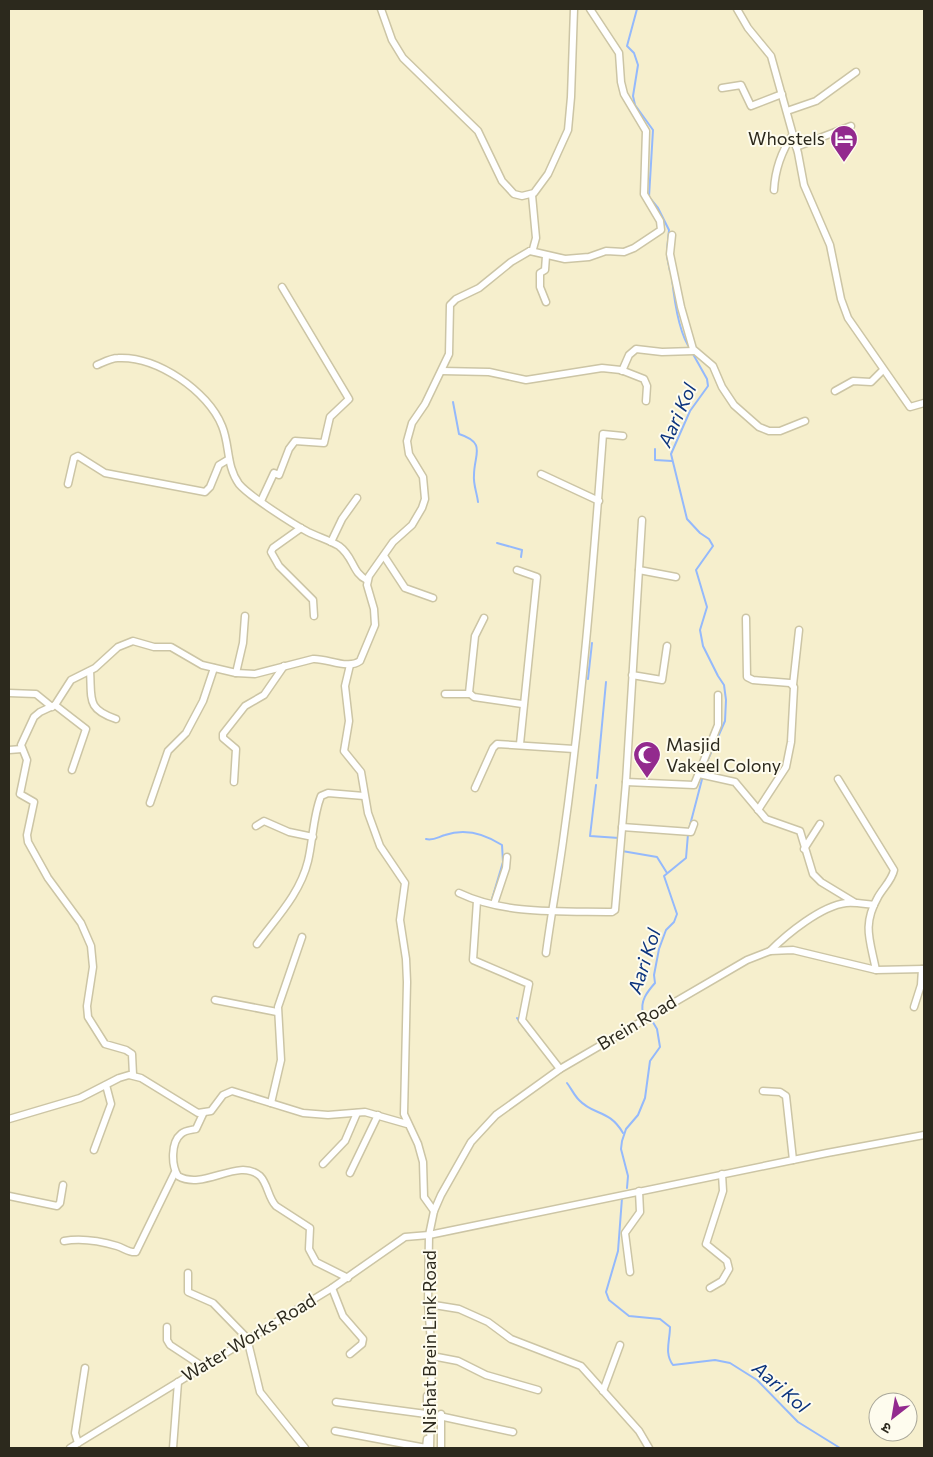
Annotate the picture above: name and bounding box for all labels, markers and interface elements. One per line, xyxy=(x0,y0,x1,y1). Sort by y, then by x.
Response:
hotel icon: Whostels xyxy=(829,124,859,163)
place label: Whostels xyxy=(748,127,825,149)
water label: Aari Kol xyxy=(652,378,701,451)
place label: Masjid Vakeel Colony xyxy=(666,733,781,776)
mosque icon: Masjid Vakeel Colony xyxy=(632,740,662,779)
water label: Aari Kol xyxy=(622,924,665,997)
street label: Brein Road xyxy=(593,990,680,1054)
street label: Nishat Brein Link Road xyxy=(418,1250,440,1434)
street label: Water Works Road xyxy=(177,1288,320,1386)
water label: Aari Kol xyxy=(748,1355,815,1418)
north arrow xyxy=(868,1392,918,1442)
text: उ xyxy=(877,1419,894,1438)

